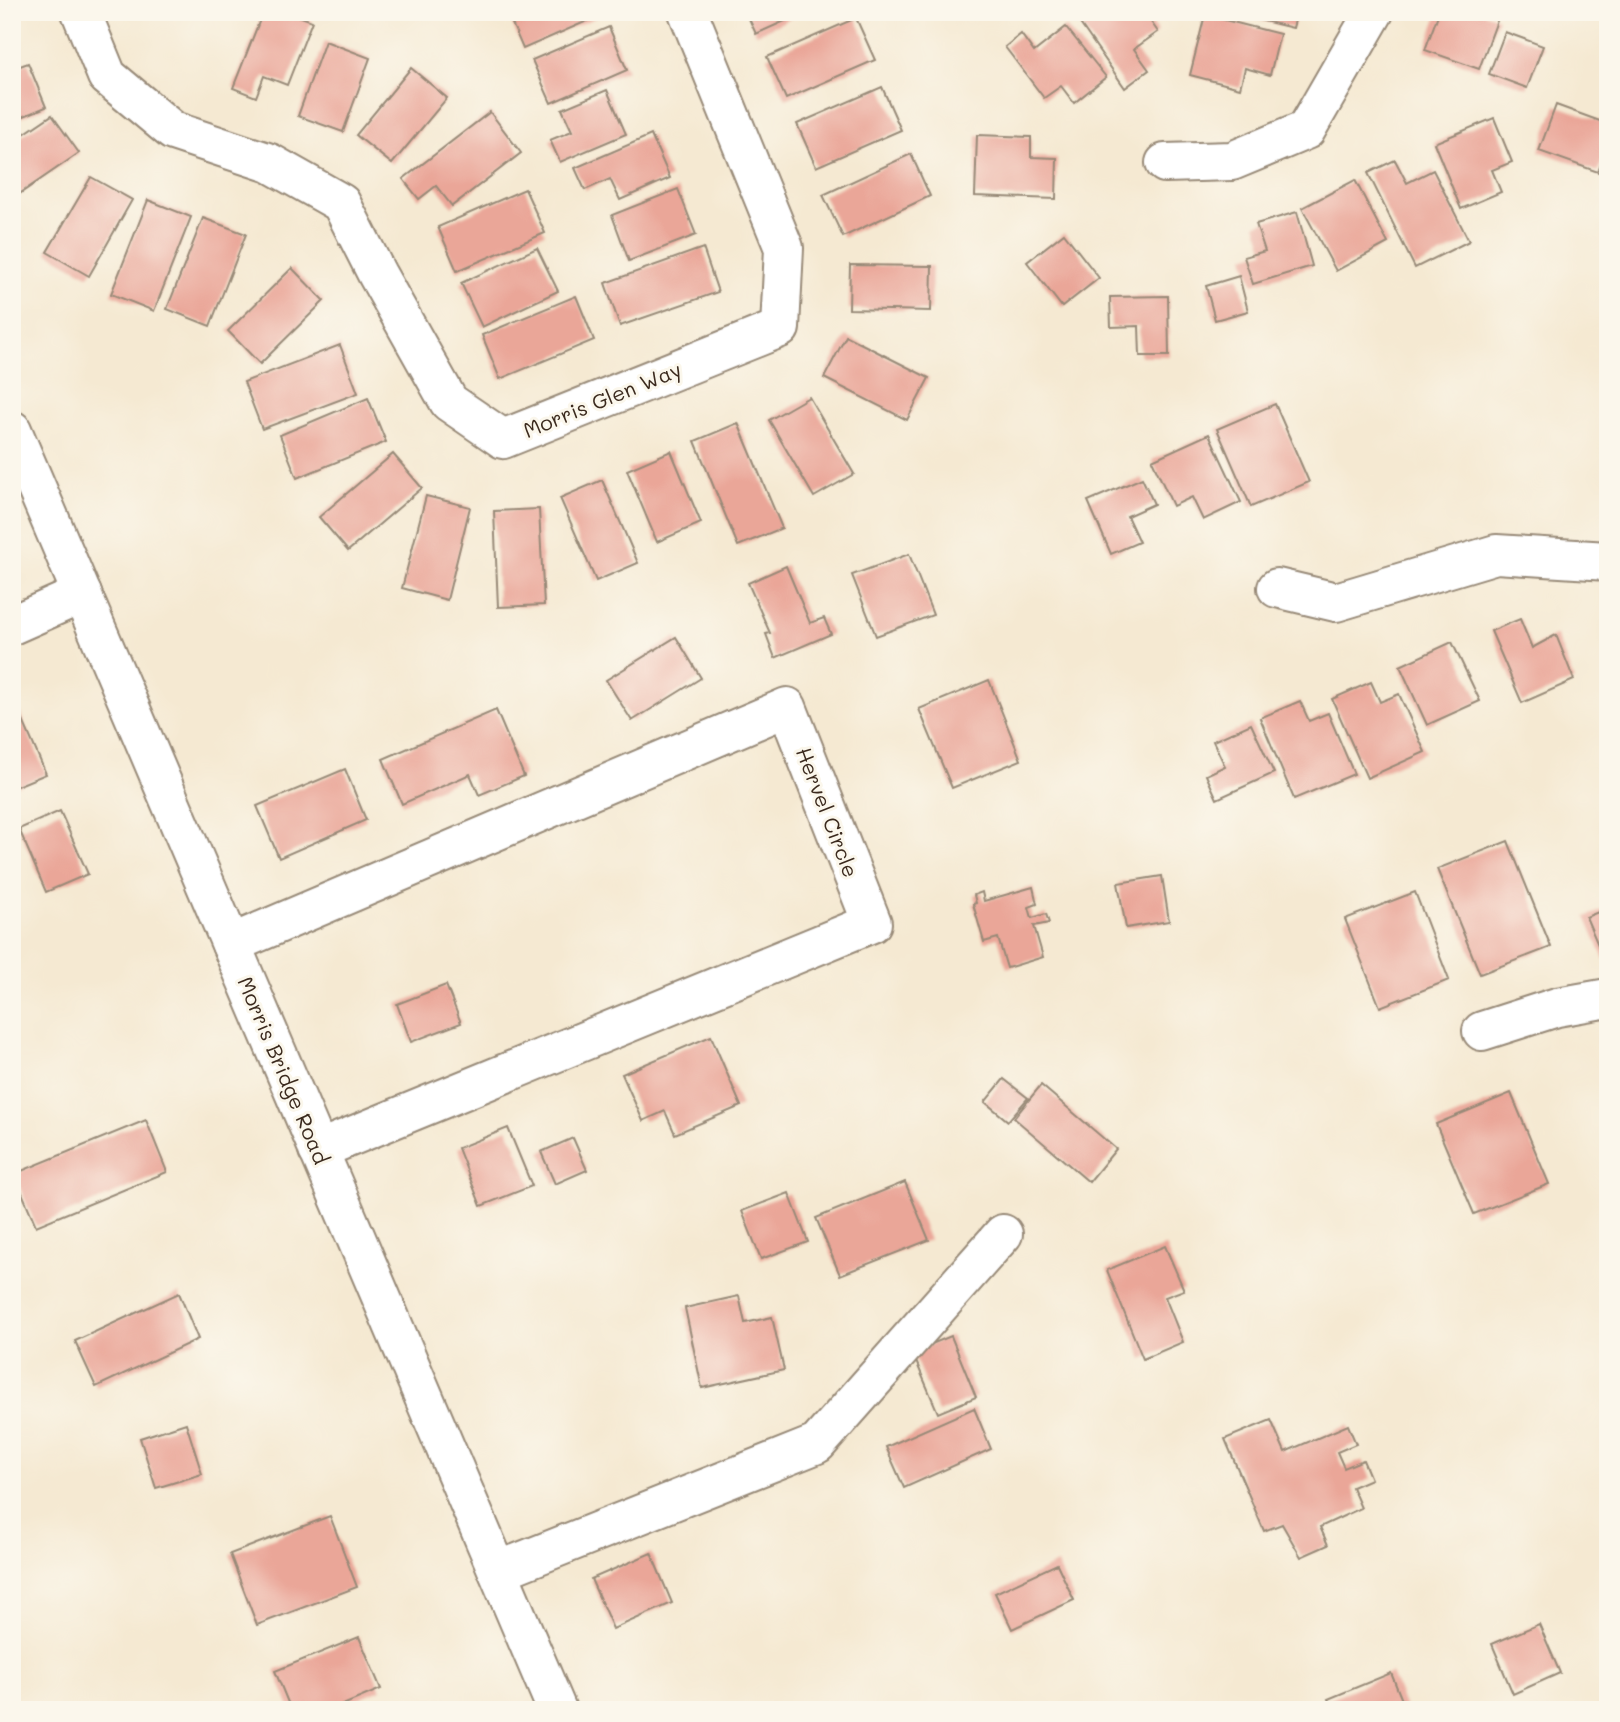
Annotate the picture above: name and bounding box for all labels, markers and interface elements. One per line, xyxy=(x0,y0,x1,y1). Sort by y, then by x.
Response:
street label: Morris Glen Way xyxy=(519,355,685,443)
street label: Hervel Circle xyxy=(791,743,865,881)
street label: Morris Bridge Road xyxy=(232,972,336,1168)

